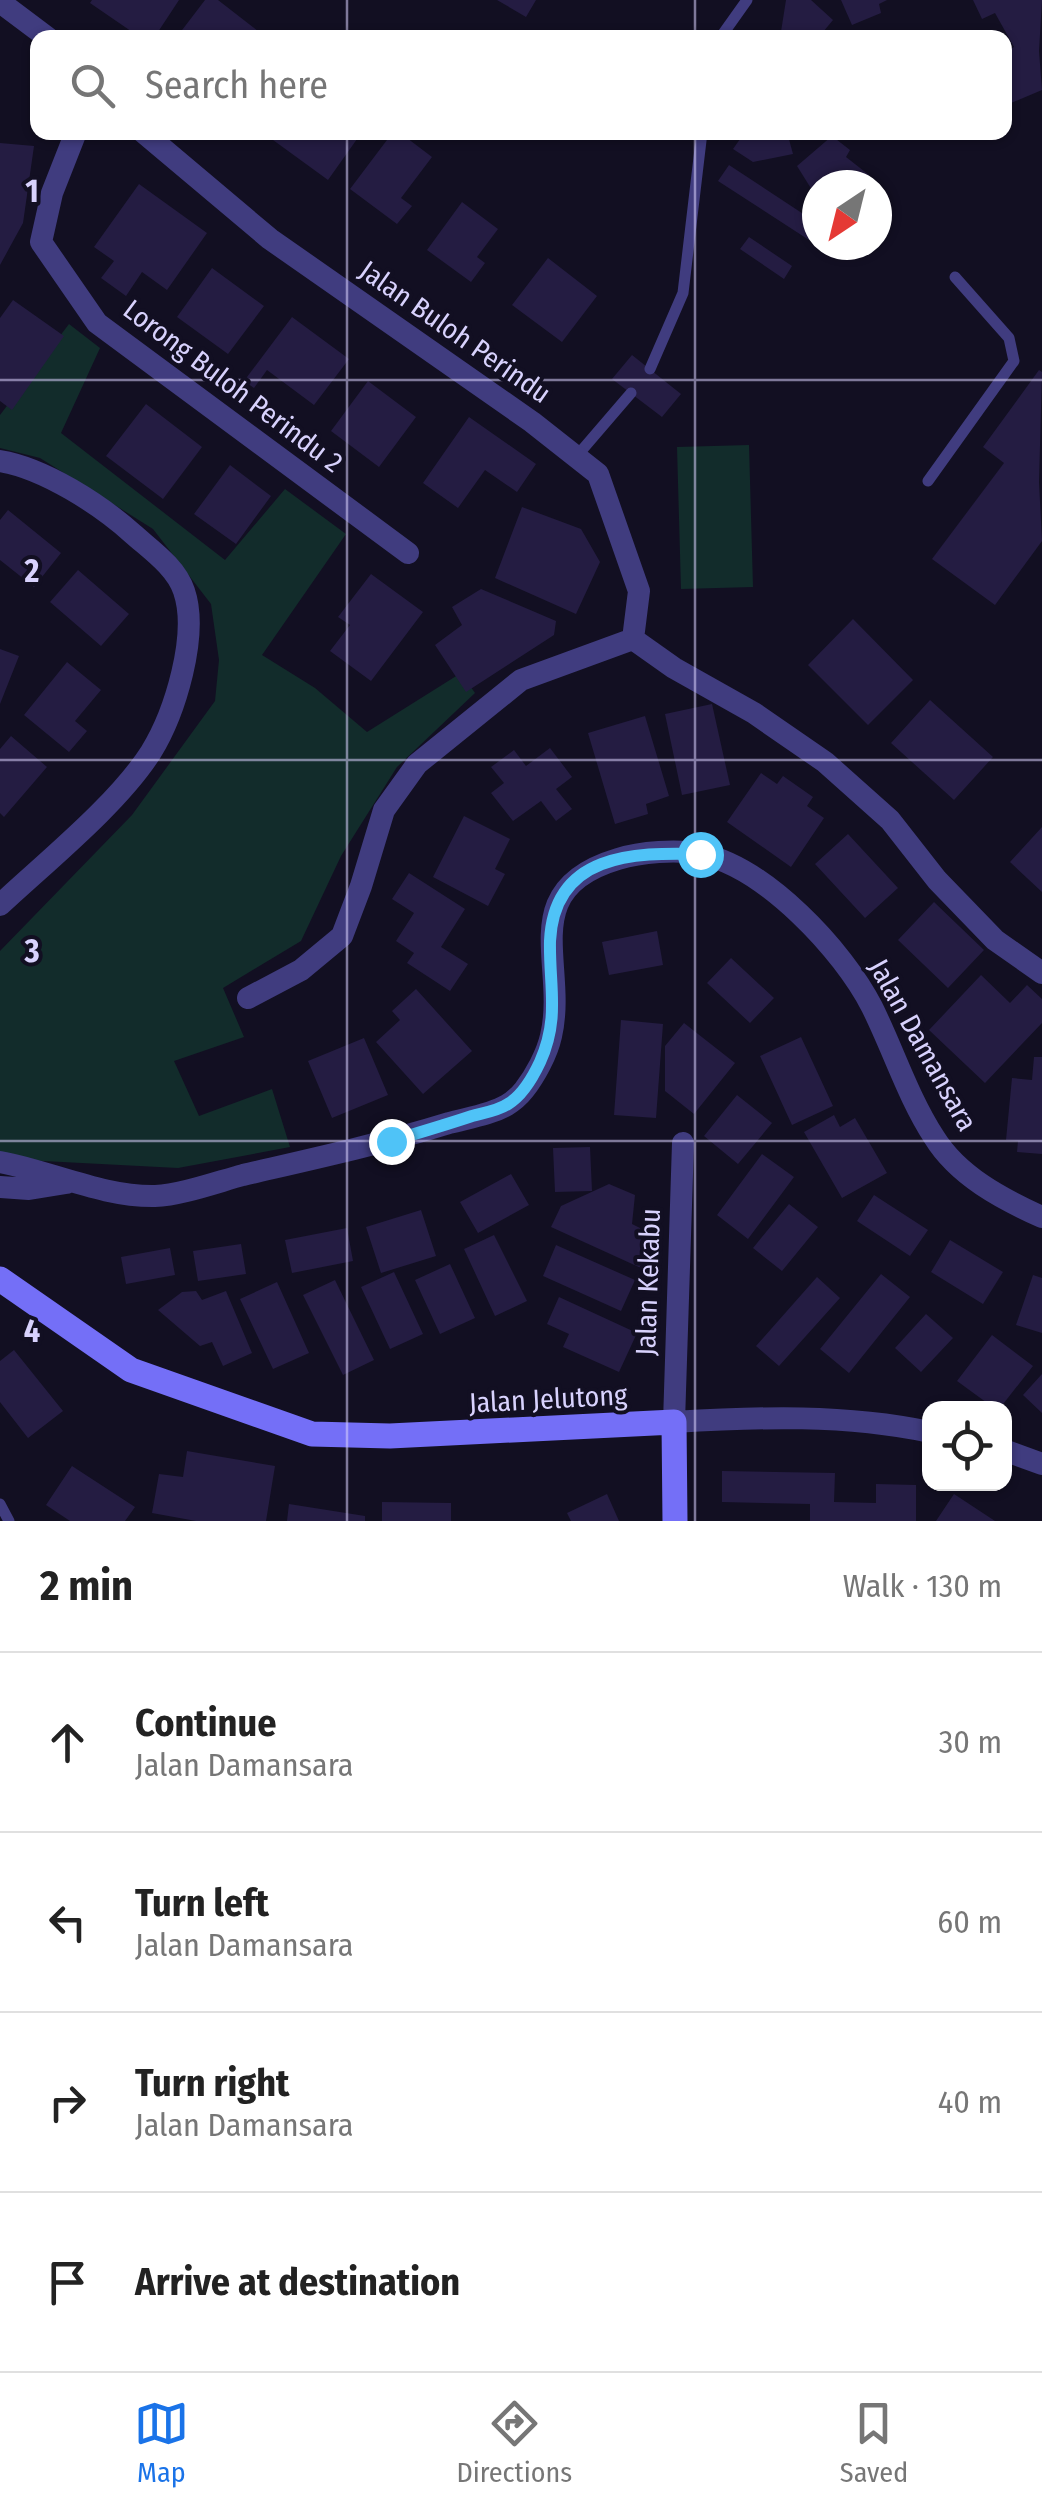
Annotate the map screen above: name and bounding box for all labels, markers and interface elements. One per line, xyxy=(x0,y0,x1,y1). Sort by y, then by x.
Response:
search box xyxy=(30,30,1012,140)
icon: search xyxy=(65,58,120,113)
text: Search here xyxy=(145,62,328,108)
north arrow xyxy=(802,170,892,260)
text: 1 xyxy=(25,172,39,210)
street label: Jalan Buloh Perindu xyxy=(353,254,557,410)
street label: Lorong Buloh Perindu 2 xyxy=(117,293,349,479)
text: 2 xyxy=(24,552,40,590)
route start xyxy=(678,832,724,878)
text: 3 xyxy=(23,932,40,970)
street label: Jalan Damansara xyxy=(862,953,984,1137)
route end xyxy=(369,1119,415,1165)
street label: Jalan Kekabu xyxy=(629,1208,667,1356)
text: 4 xyxy=(24,1312,40,1350)
street label: Jalan Jelutong xyxy=(468,1378,629,1420)
map controls xyxy=(922,1401,1012,1491)
button: locate xyxy=(922,1401,1012,1491)
text: 2 min xyxy=(40,1561,133,1611)
text: Walk · 130 m xyxy=(843,1567,1002,1605)
text: Continue xyxy=(135,1700,276,1746)
icon: ahead xyxy=(40,1715,95,1770)
text: 30 m xyxy=(939,1723,1002,1761)
text: Jalan Damansara xyxy=(135,1746,354,1784)
text: Turn left xyxy=(135,1880,269,1926)
icon: left xyxy=(40,1895,95,1950)
text: 60 m xyxy=(937,1903,1002,1941)
text: Jalan Damansara xyxy=(135,1926,354,1964)
text: Turn right xyxy=(135,2060,289,2106)
icon: right xyxy=(40,2075,95,2130)
text: 40 m xyxy=(938,2083,1002,2121)
text: Jalan Damansara xyxy=(135,2106,354,2144)
icon: arrive xyxy=(40,2255,95,2310)
text: Arrive at destination xyxy=(135,2259,460,2305)
tab: Map xyxy=(134,2396,189,2489)
tab: Directions xyxy=(456,2396,572,2489)
tab: Saved xyxy=(840,2396,908,2489)

